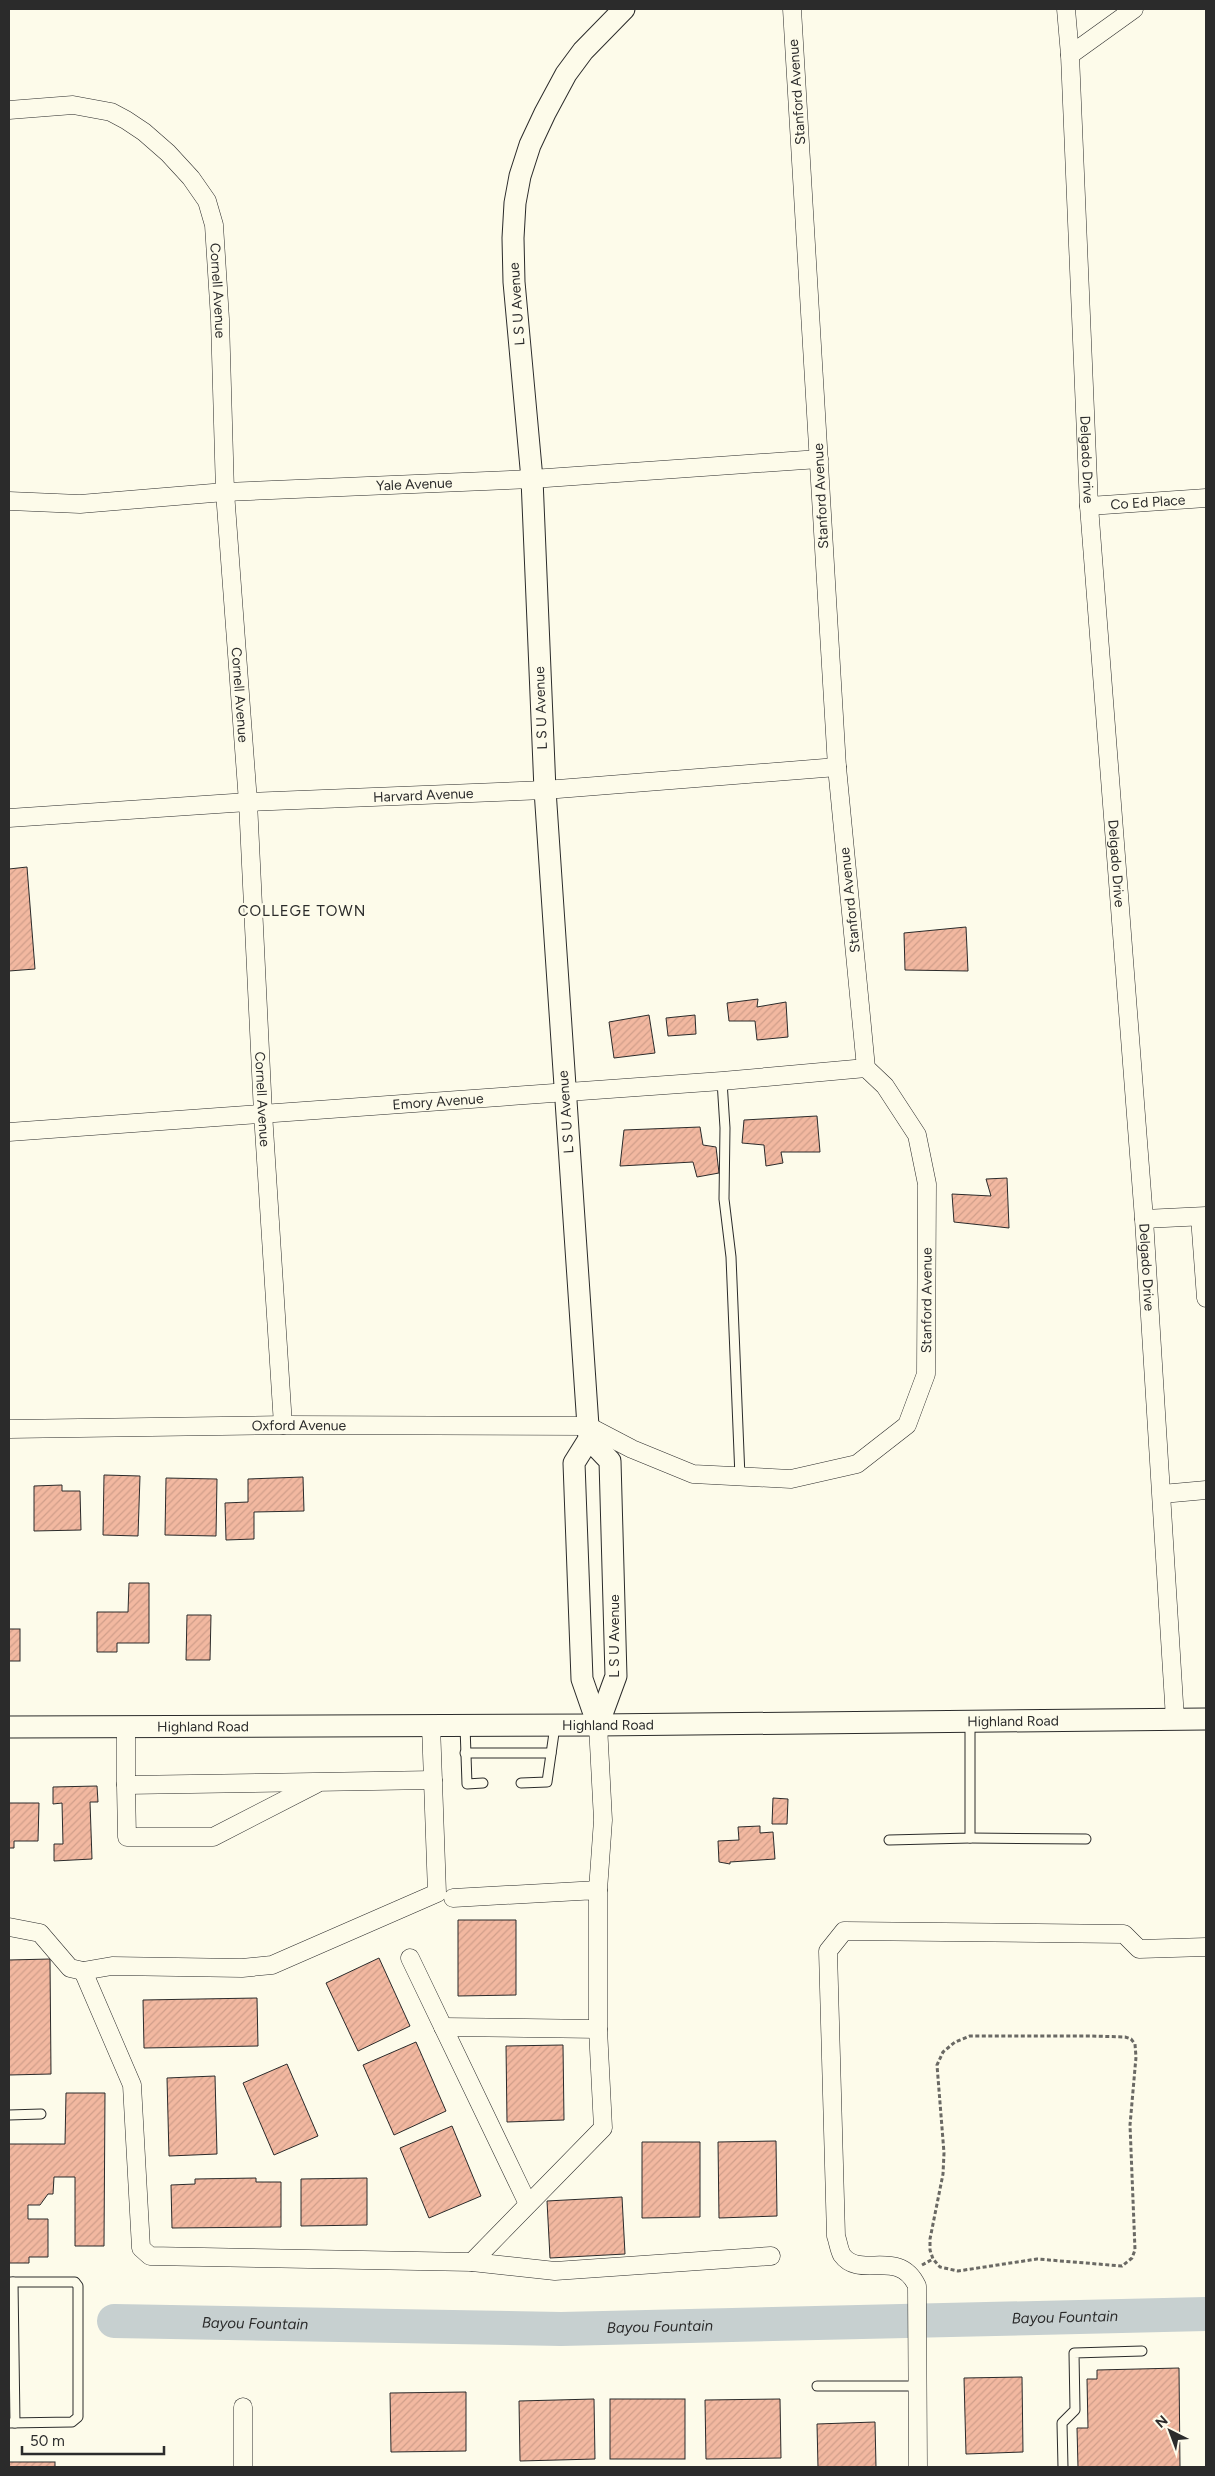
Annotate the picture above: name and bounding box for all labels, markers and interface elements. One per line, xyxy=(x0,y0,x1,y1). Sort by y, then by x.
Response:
street label: Stanford Avenue xyxy=(785,38,809,145)
street label: Cornell Avenue xyxy=(207,242,229,339)
street label: L S U Avenue xyxy=(506,261,528,346)
street label: Delgado Drive xyxy=(1077,415,1097,504)
street label: Stanford Avenue xyxy=(810,442,832,549)
street label: Yale Avenue xyxy=(376,474,453,494)
street label: Co Ed Place xyxy=(1110,491,1186,513)
street label: Cornell Avenue xyxy=(228,647,252,743)
street label: L S U Avenue xyxy=(531,666,551,750)
street label: Harvard Avenue xyxy=(373,784,474,805)
street label: Delgado Drive xyxy=(1105,819,1128,908)
street label: Stanford Avenue xyxy=(836,846,864,953)
district label: COLLEGE TOWN xyxy=(238,902,366,920)
street label: Cornell Avenue xyxy=(252,1051,274,1148)
street label: L S U Avenue xyxy=(555,1069,577,1154)
street label: Emory Avenue xyxy=(392,1090,484,1113)
street label: Delgado Drive xyxy=(1136,1223,1158,1312)
street label: Stanford Avenue xyxy=(918,1247,935,1353)
street label: Oxford Avenue xyxy=(252,1416,347,1434)
street label: L S U Avenue xyxy=(606,1594,623,1678)
street label: Highland Road xyxy=(967,1712,1059,1730)
street label: Highland Road xyxy=(562,1716,654,1734)
street label: Highland Road xyxy=(157,1718,249,1735)
water label: Bayou Fountain xyxy=(1011,2307,1118,2328)
water label: Bayou Fountain xyxy=(202,2314,308,2333)
water label: Bayou Fountain xyxy=(606,2316,713,2337)
north arrow xyxy=(1145,2406,1195,2456)
text: N xyxy=(1152,2412,1171,2432)
scale bar xyxy=(22,2424,165,2456)
text: 50 m xyxy=(30,2432,65,2450)

